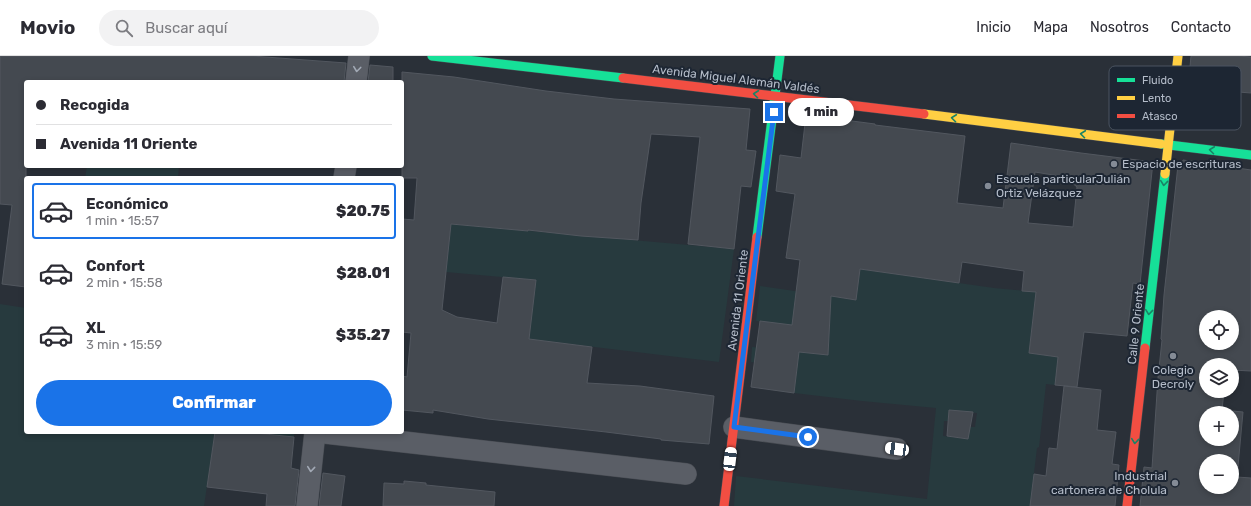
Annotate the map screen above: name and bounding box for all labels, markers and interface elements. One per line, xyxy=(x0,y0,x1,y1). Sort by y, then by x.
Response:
search box xyxy=(99,10,379,46)
text: Movio xyxy=(20,16,75,39)
icon: search xyxy=(113,17,135,39)
text: Buscar aquí xyxy=(145,19,228,37)
text: Inicio xyxy=(976,19,1011,36)
text: Mapa xyxy=(1033,19,1068,36)
text: Nosotros xyxy=(1090,19,1149,36)
text: Contacto xyxy=(1171,19,1231,36)
street label: Avenida Miguel Alemán Valdés xyxy=(652,62,820,96)
one-way arrow xyxy=(353,66,362,72)
legend xyxy=(1109,66,1241,130)
text: Fluido xyxy=(1142,74,1173,87)
one-way arrow xyxy=(753,90,759,99)
text: Lento xyxy=(1142,92,1171,105)
text: Recogida xyxy=(60,96,129,114)
callout: 1 min xyxy=(788,98,854,126)
route end xyxy=(765,103,783,121)
text: 1 min xyxy=(804,104,838,119)
text: Atasco xyxy=(1142,110,1177,123)
one-way arrow xyxy=(951,114,957,123)
one-way arrow xyxy=(1080,130,1086,139)
text: Avenida 11 Oriente xyxy=(60,135,197,153)
one-way arrow xyxy=(1209,146,1215,155)
place label: Espacio de escrituras xyxy=(1122,157,1241,171)
marker: Espacio de escrituras xyxy=(1109,159,1119,169)
place label: Escuela particularJulián Ortiz Velázquez xyxy=(996,172,1130,200)
one-way arrow xyxy=(1159,180,1168,186)
marker: Escuela particularJulián Ortiz Velázquez xyxy=(983,181,993,191)
icon: car xyxy=(38,193,74,229)
text: Económico xyxy=(86,195,168,213)
text: $20.75 xyxy=(336,202,390,220)
text: 1 min · 15:57 xyxy=(86,213,159,228)
street label: Avenida 11 Oriente xyxy=(725,248,751,351)
icon: car xyxy=(38,255,74,291)
text: Confort xyxy=(86,257,145,275)
text: $28.01 xyxy=(336,264,390,282)
text: 2 min · 15:58 xyxy=(86,275,163,290)
street label: Calle 9 Oriente xyxy=(1125,283,1147,365)
one-way arrow xyxy=(1145,309,1154,315)
map controls xyxy=(1199,310,1239,494)
button: locate xyxy=(1199,310,1239,350)
icon: car xyxy=(38,317,74,353)
text: XL xyxy=(86,319,105,337)
text: $35.27 xyxy=(336,326,390,344)
text: 3 min · 15:59 xyxy=(86,337,162,352)
marker: Colegio Decroly xyxy=(1168,351,1178,361)
button: layers xyxy=(1199,358,1239,398)
place label: Colegio Decroly xyxy=(1152,363,1195,391)
button: Confirmar xyxy=(36,380,392,426)
button: + xyxy=(1199,406,1239,446)
route start xyxy=(799,428,817,446)
one-way arrow xyxy=(1130,438,1139,444)
car xyxy=(884,441,910,457)
car xyxy=(723,446,737,472)
button: − xyxy=(1199,454,1239,494)
one-way arrow xyxy=(307,466,316,472)
place label: Industrial cartonera de Cholula xyxy=(1051,469,1167,497)
marker: Industrial cartonera de Cholula xyxy=(1170,478,1180,488)

